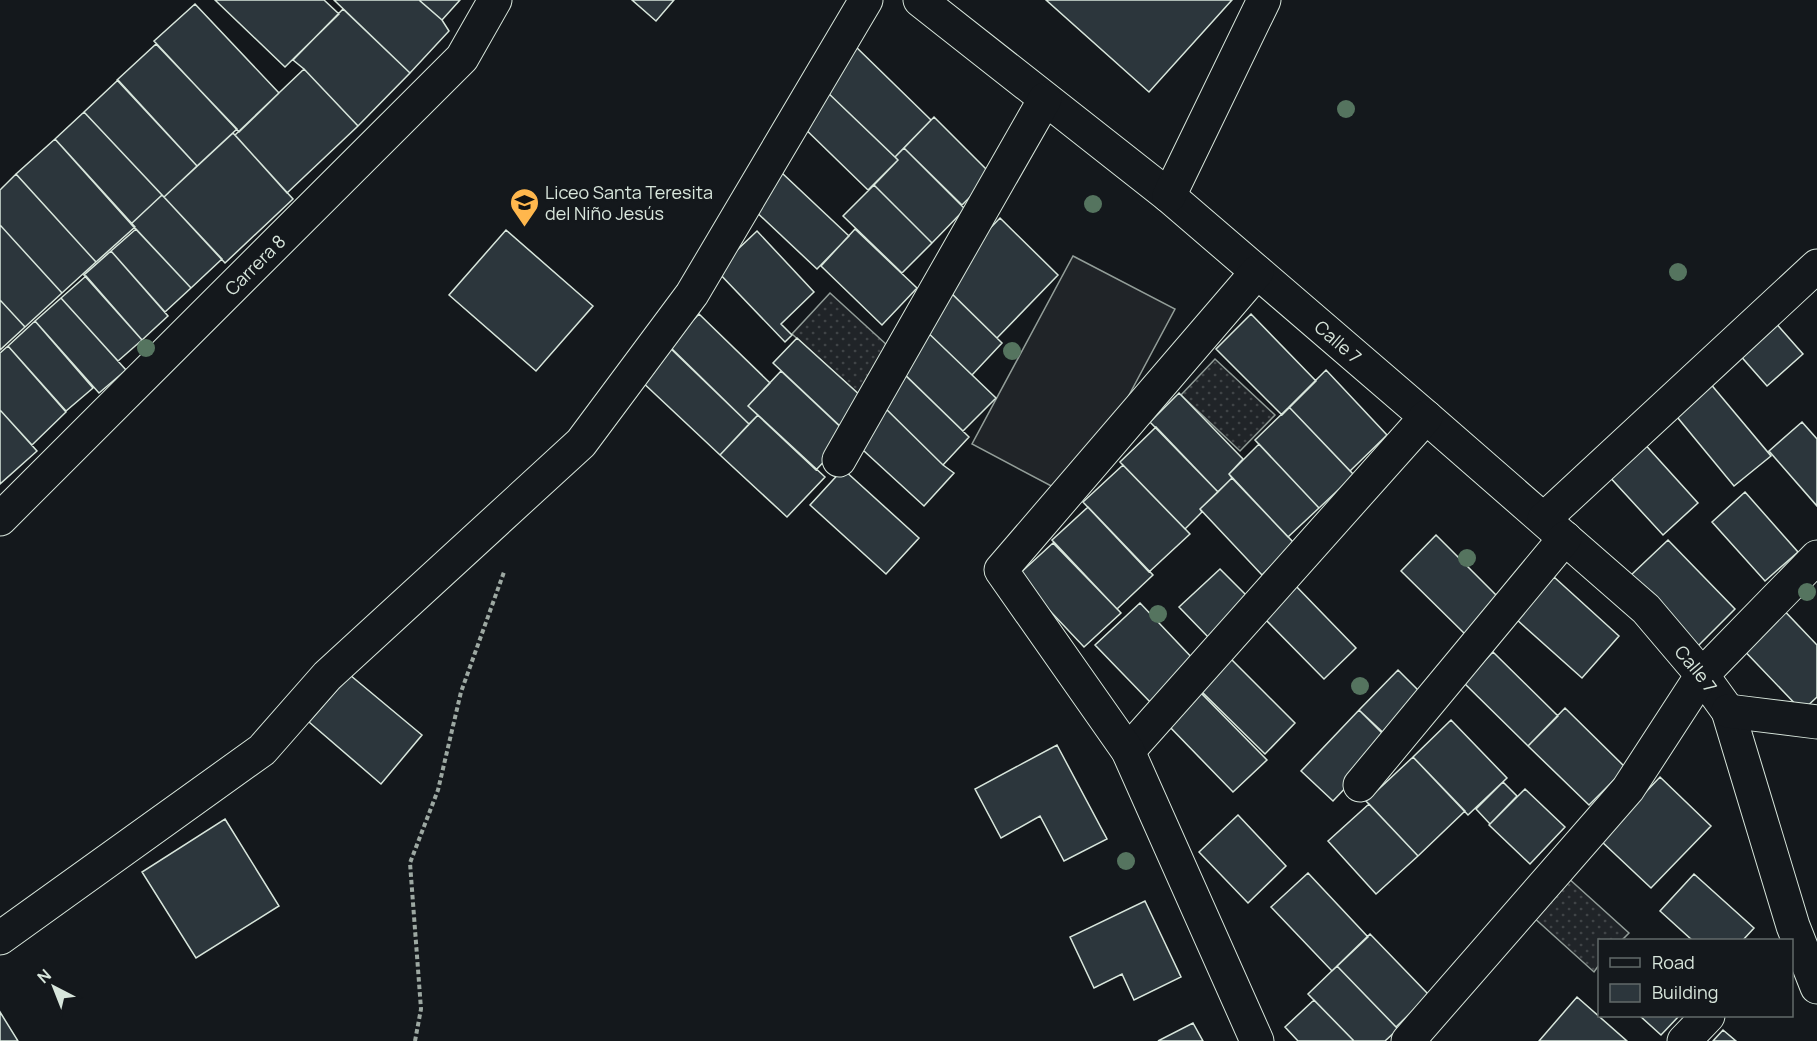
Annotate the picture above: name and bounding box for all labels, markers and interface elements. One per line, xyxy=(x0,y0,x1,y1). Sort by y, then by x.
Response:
place label: Liceo Santa Teresita del Niño Jesús xyxy=(545,180,713,225)
school or university icon: Liceo Santa Teresita del Niño Jesús xyxy=(508,186,540,228)
street label: Carrera 8 xyxy=(219,229,290,300)
street label: Calle 7 xyxy=(1310,315,1367,368)
street label: Calle 7 xyxy=(1670,640,1723,697)
legend xyxy=(1598,939,1793,1017)
text: Road xyxy=(1652,950,1695,974)
north arrow xyxy=(24,957,84,1017)
text: N xyxy=(32,964,56,988)
text: Building xyxy=(1652,980,1718,1004)

